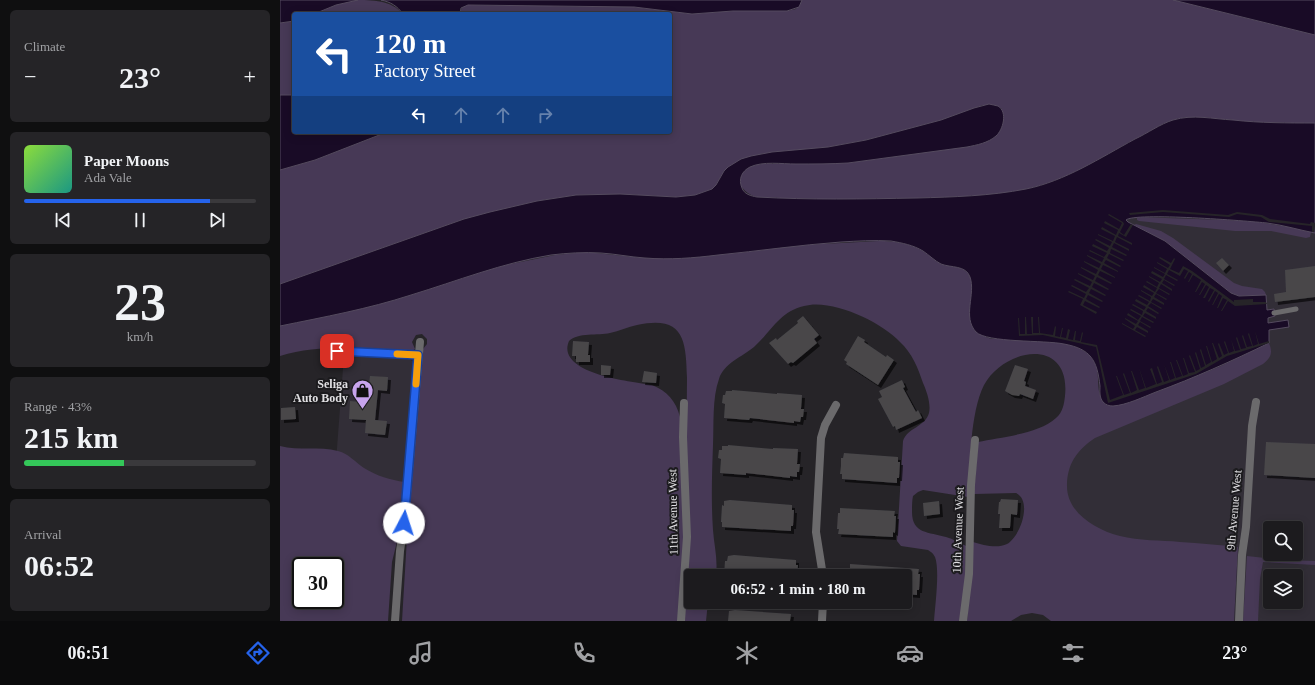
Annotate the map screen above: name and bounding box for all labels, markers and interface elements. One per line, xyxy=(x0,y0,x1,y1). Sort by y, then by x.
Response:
icon: left xyxy=(308,28,360,80)
text: 120 m xyxy=(374,28,446,59)
text: Climate xyxy=(24,39,65,54)
text: 23° xyxy=(119,61,161,94)
text: Factory Street xyxy=(374,61,475,81)
text: − xyxy=(24,64,36,89)
text: + xyxy=(244,64,256,89)
icon: left xyxy=(408,104,430,126)
icon: ahead xyxy=(450,104,472,126)
icon: ahead xyxy=(492,104,514,126)
icon: right xyxy=(534,104,556,126)
text: Paper Moons xyxy=(84,153,169,169)
text: Ada Vale xyxy=(84,170,132,185)
icon: previous xyxy=(52,209,74,231)
icon: pause xyxy=(129,209,151,231)
icon: next xyxy=(206,209,228,231)
text: 23 xyxy=(114,274,166,331)
text: km/h xyxy=(127,329,153,344)
pin xyxy=(320,334,354,368)
icon: arrive xyxy=(326,340,348,362)
place label: Seliga Auto Body xyxy=(293,377,348,405)
shop icon: Seliga Auto Body xyxy=(350,378,376,411)
text: Range · 43% xyxy=(24,399,92,414)
text: 215 km xyxy=(24,421,118,454)
street label: 11th Avenue West xyxy=(665,468,681,555)
street label: 9th Avenue West xyxy=(1224,469,1245,551)
street label: 10th Avenue West xyxy=(949,486,967,574)
position arrow xyxy=(383,502,425,544)
map controls xyxy=(1263,521,1303,609)
button: search xyxy=(1263,521,1303,561)
text: Arrival xyxy=(24,527,62,542)
text: 06:52 xyxy=(24,549,94,582)
speed limit sign: 30 xyxy=(292,557,344,609)
button: layers xyxy=(1263,569,1303,609)
text: 06:52 · 1 min · 180 m xyxy=(731,581,866,597)
icon: directions xyxy=(244,639,272,667)
icon: music xyxy=(407,639,435,667)
icon: phone xyxy=(570,639,598,667)
icon: climate xyxy=(733,639,761,667)
icon: car xyxy=(896,639,924,667)
icon: filters xyxy=(1059,639,1087,667)
text: 06:51 xyxy=(67,643,109,663)
text: 23° xyxy=(1222,643,1247,663)

